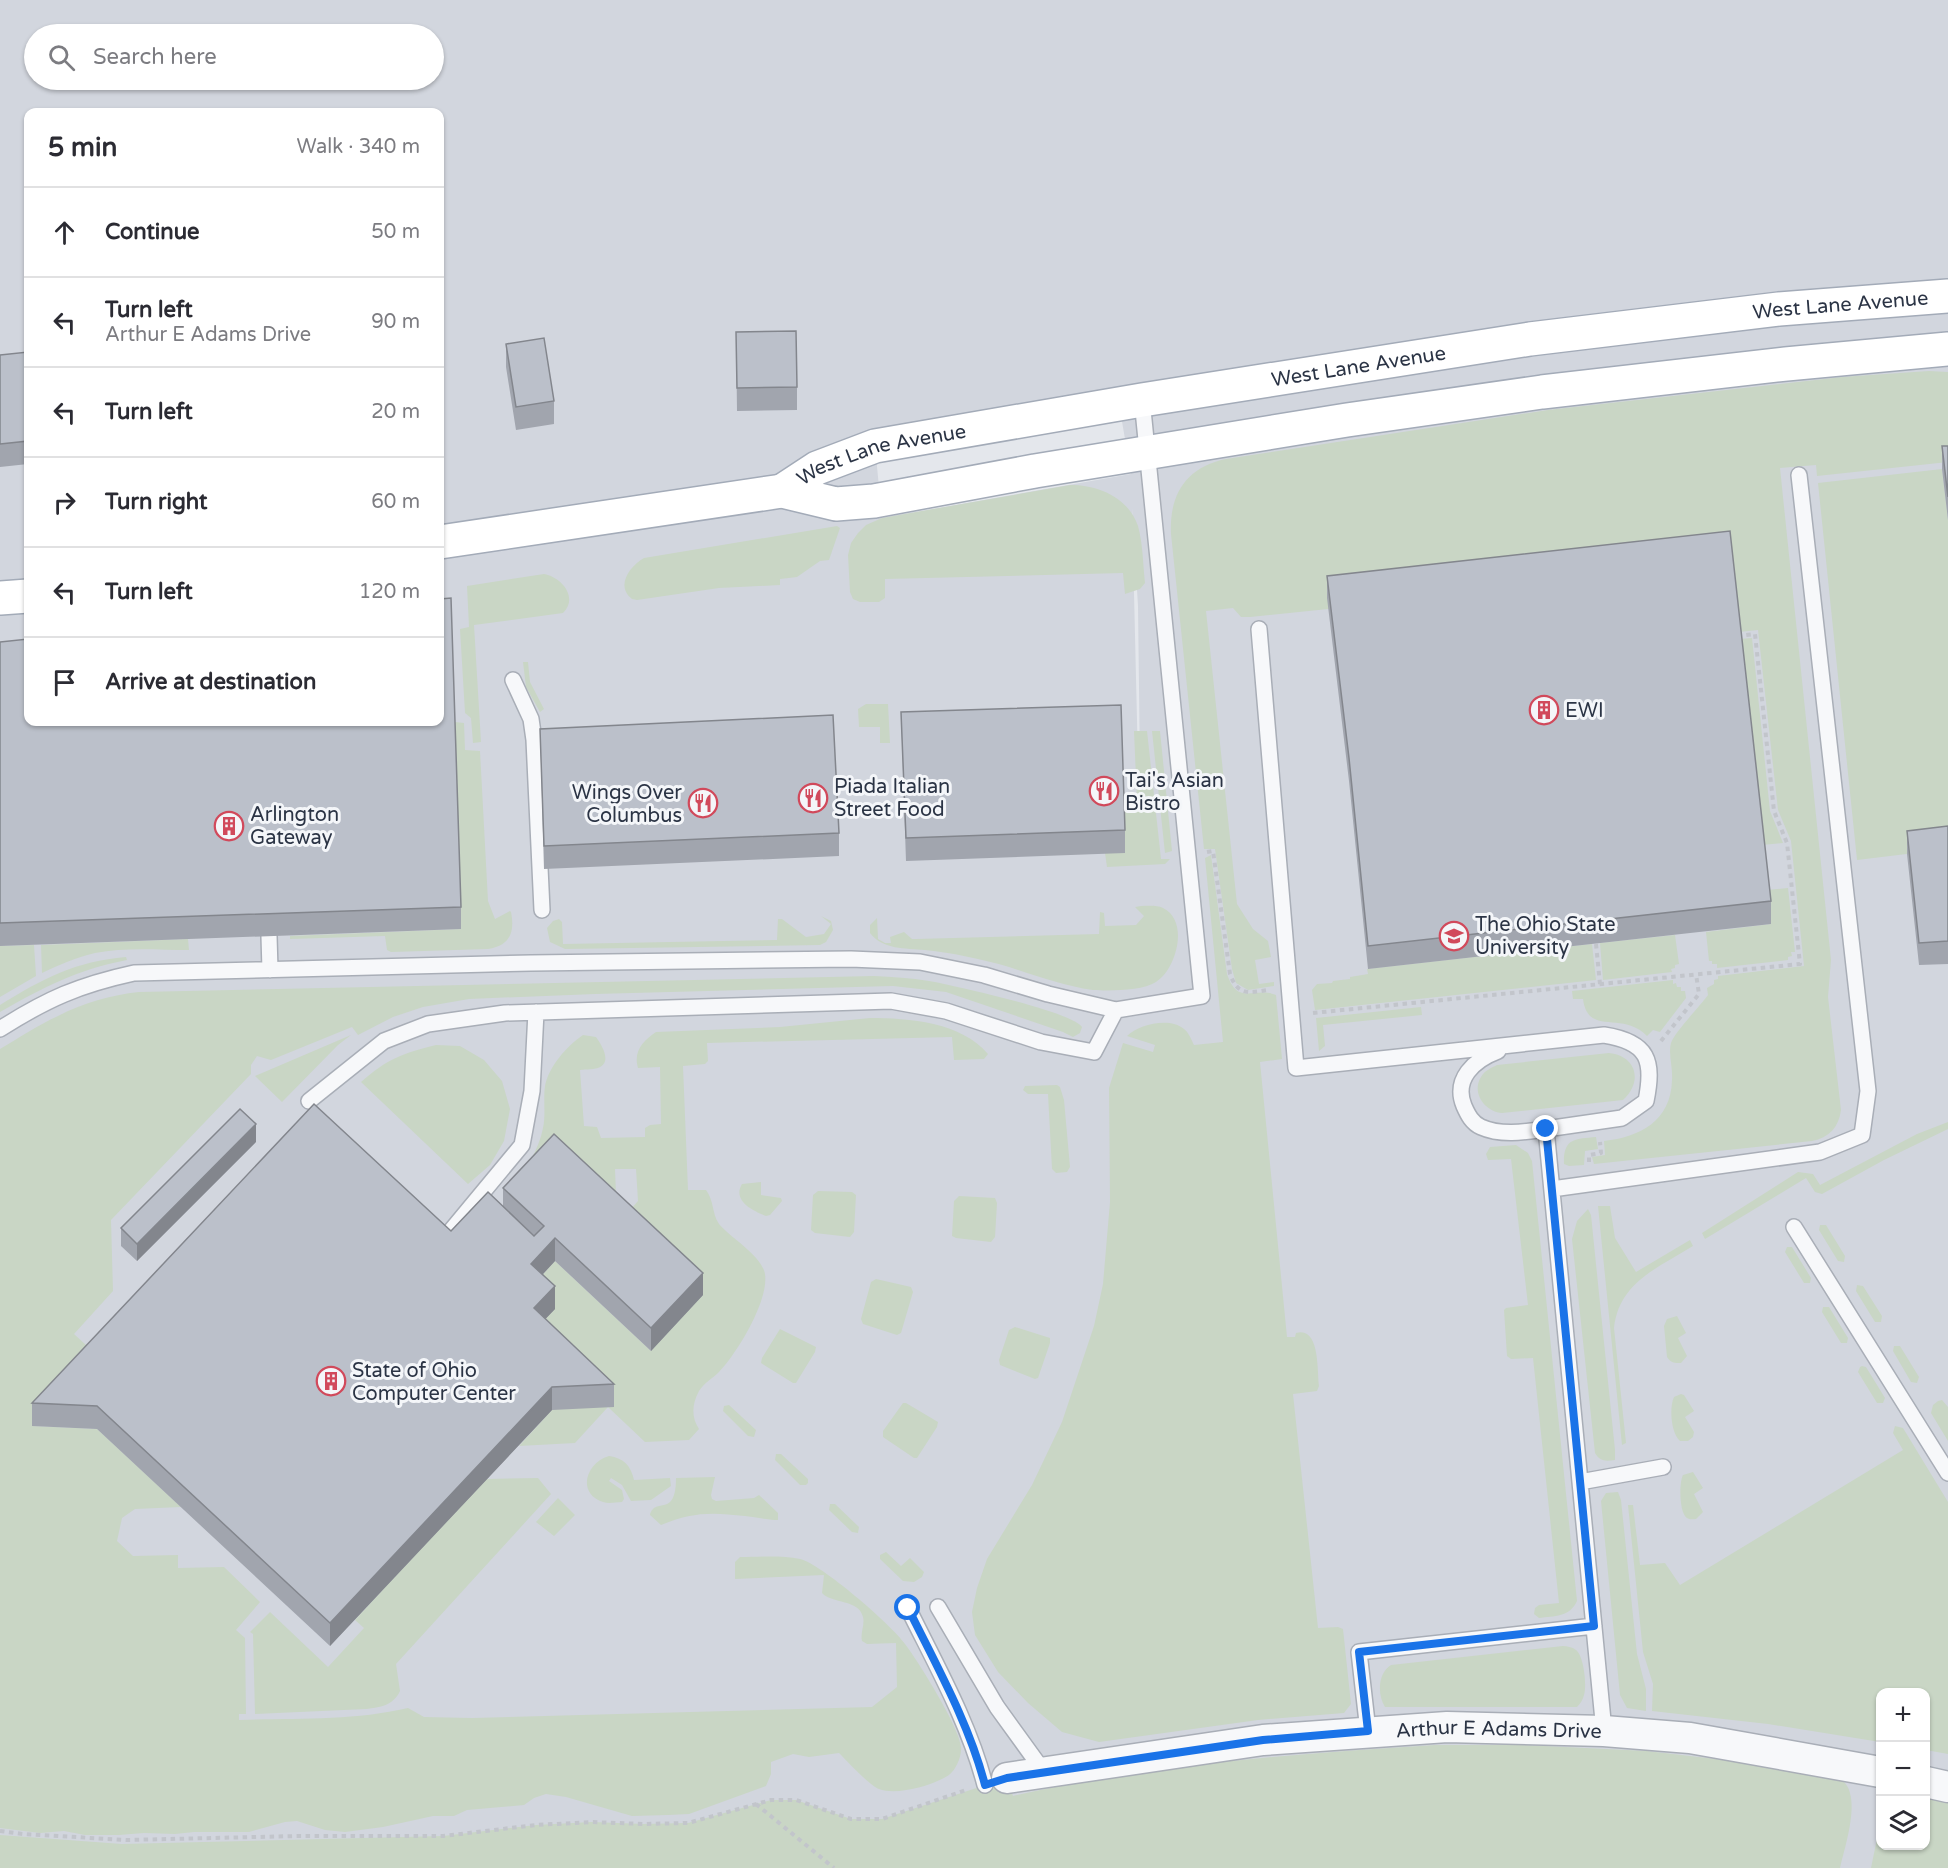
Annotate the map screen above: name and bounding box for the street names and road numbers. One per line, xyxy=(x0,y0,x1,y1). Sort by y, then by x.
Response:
street label: West Lane Avenue xyxy=(1751,287,1929,325)
street label: West Lane Avenue xyxy=(1270,341,1448,392)
street label: West Lane Avenue xyxy=(793,420,968,491)
street label: Arthur E Adams Drive xyxy=(1395,1716,1602,1744)

